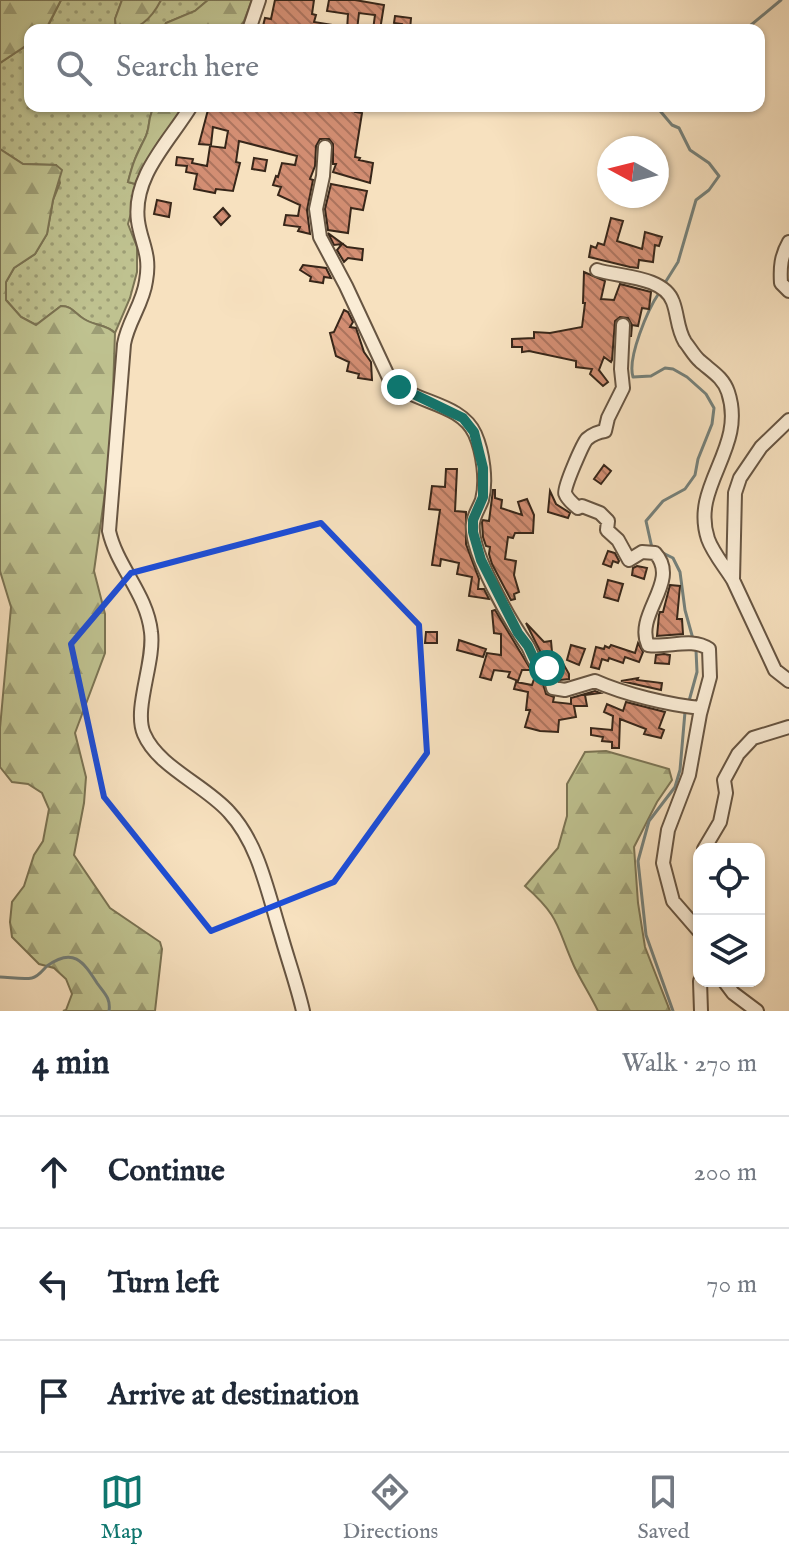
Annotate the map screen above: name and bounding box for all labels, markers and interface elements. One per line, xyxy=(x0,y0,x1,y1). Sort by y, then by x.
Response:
search box xyxy=(24,24,765,112)
icon: search xyxy=(52,46,96,90)
text: Search here xyxy=(116,49,259,87)
north arrow xyxy=(597,136,669,208)
route end xyxy=(381,369,417,405)
route start xyxy=(529,650,565,686)
map controls xyxy=(693,843,765,987)
button: locate xyxy=(693,843,765,915)
button: layers xyxy=(693,915,765,987)
text: 4 min xyxy=(32,1042,110,1085)
text: Walk · 270 m xyxy=(622,1047,757,1080)
icon: ahead xyxy=(32,1150,76,1194)
text: Continue xyxy=(108,1153,225,1191)
text: 200 m xyxy=(693,1156,757,1189)
icon: left xyxy=(32,1262,76,1306)
text: Turn left xyxy=(108,1265,219,1303)
text: 70 m xyxy=(706,1268,757,1301)
icon: arrive xyxy=(32,1374,76,1418)
text: Arrive at destination xyxy=(108,1377,359,1415)
tab: Map xyxy=(100,1470,144,1546)
tab: Directions xyxy=(343,1470,438,1546)
tab: Saved xyxy=(637,1470,689,1546)

